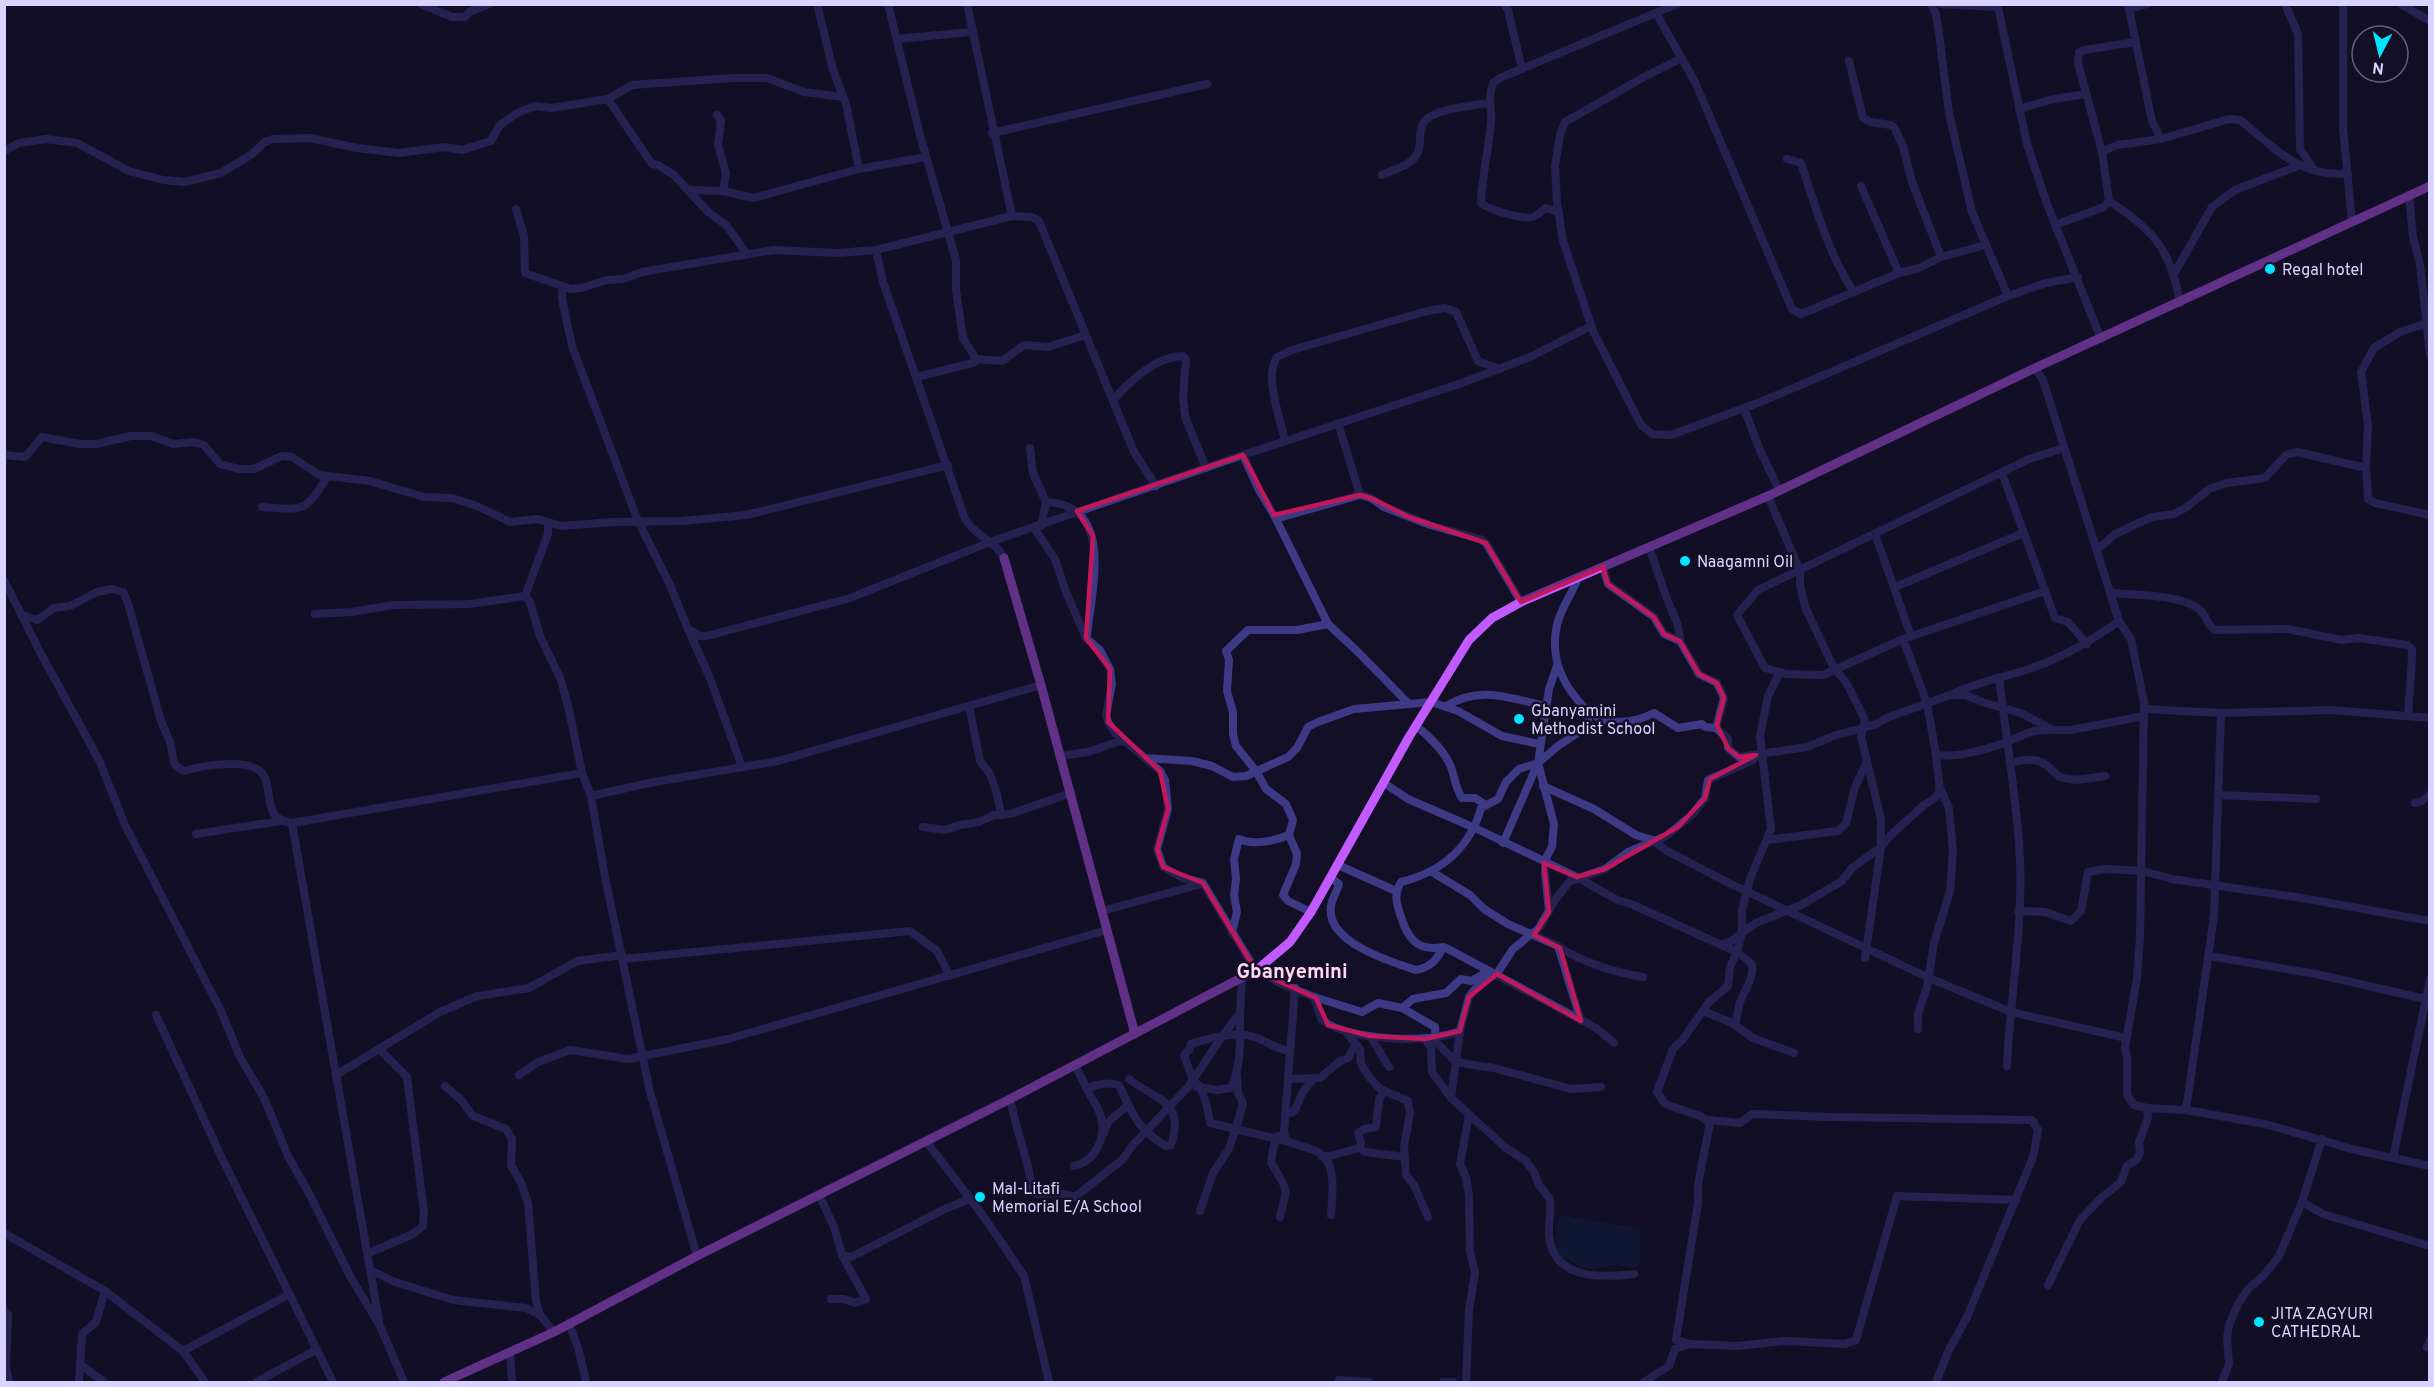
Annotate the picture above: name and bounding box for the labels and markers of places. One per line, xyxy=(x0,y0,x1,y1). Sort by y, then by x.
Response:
place label: Regal hotel xyxy=(2282,261,2363,281)
marker: Regal hotel xyxy=(2263,262,2277,276)
place label: Naagamni Oil xyxy=(1697,553,1793,573)
marker: Naagamni Oil xyxy=(1678,554,1692,568)
place label: Gbanyamini Methodist School xyxy=(1531,702,1656,740)
marker: Gbanyamini Methodist School xyxy=(1512,712,1526,726)
place label: Mal-Litafi Memorial E/A School xyxy=(992,1180,1142,1218)
marker: Mal-Litafi Memorial E/A School xyxy=(973,1190,987,1204)
place label: JITA ZAGYURI CATHEDRAL xyxy=(2271,1305,2373,1343)
marker: JITA ZAGYURI CATHEDRAL xyxy=(2252,1315,2266,1329)

